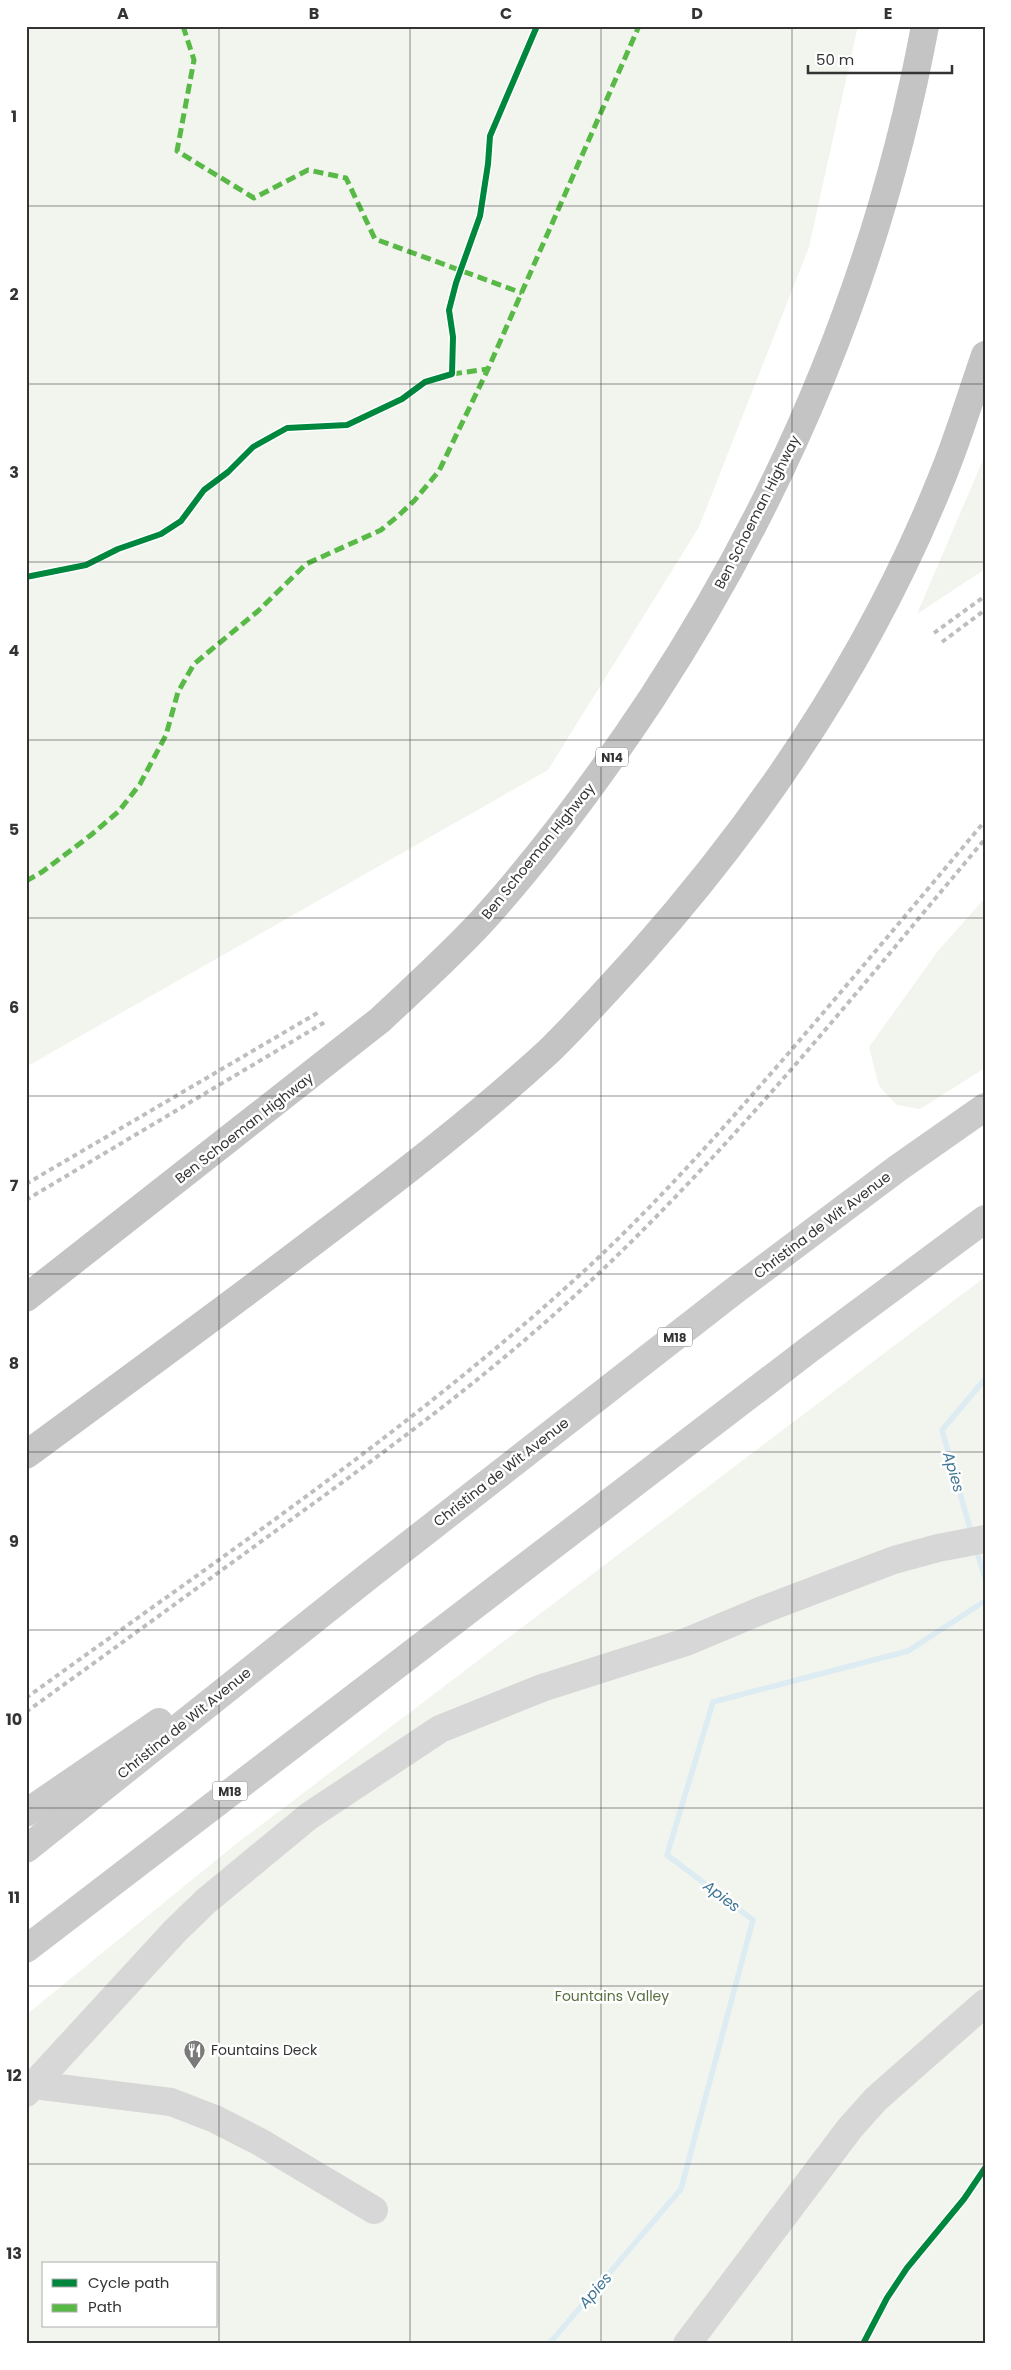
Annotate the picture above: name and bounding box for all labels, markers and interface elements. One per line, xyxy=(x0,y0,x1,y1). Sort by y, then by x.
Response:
text: A xyxy=(117,2,129,25)
text: B xyxy=(309,2,319,25)
text: C xyxy=(500,2,512,25)
text: D xyxy=(691,2,703,25)
text: E xyxy=(884,2,892,25)
scale bar xyxy=(808,42,952,74)
text: 50 m xyxy=(816,49,854,70)
text: 1 xyxy=(11,105,17,128)
text: 2 xyxy=(9,283,19,306)
street label: Ben Schoeman Highway xyxy=(709,432,805,592)
text: 3 xyxy=(9,461,19,484)
text: 4 xyxy=(9,639,20,662)
road number: N14 xyxy=(596,748,628,766)
street label: Ben Schoeman Highway xyxy=(477,778,599,923)
text: 5 xyxy=(9,818,19,841)
text: 6 xyxy=(9,996,19,1019)
street label: Ben Schoeman Highway xyxy=(171,1068,317,1188)
street label: Christina de Wit Avenue xyxy=(749,1167,895,1283)
text: 7 xyxy=(10,1174,19,1197)
road number: M18 xyxy=(658,1328,692,1346)
text: 8 xyxy=(9,1352,19,1375)
street label: Christina de Wit Avenue xyxy=(429,1413,573,1531)
water label: Apies xyxy=(938,1448,970,1495)
text: 9 xyxy=(9,1530,19,1553)
street label: Christina de Wit Avenue xyxy=(113,1663,255,1783)
text: 10 xyxy=(6,1708,22,1731)
road number: M18 xyxy=(212,1782,248,1800)
water label: Apies xyxy=(698,1875,745,1917)
text: 11 xyxy=(8,1886,20,1909)
park label: Fountains Valley xyxy=(555,1986,669,2006)
restaurant icon: Fountains Deck xyxy=(183,2038,207,2069)
place label: Fountains Deck xyxy=(211,2040,318,2060)
text: 12 xyxy=(6,2064,22,2087)
text: 13 xyxy=(6,2242,22,2265)
legend xyxy=(42,2262,218,2328)
water label: Apies xyxy=(573,2267,617,2313)
text: Cycle path xyxy=(88,2272,169,2293)
text: Path xyxy=(88,2296,122,2317)

